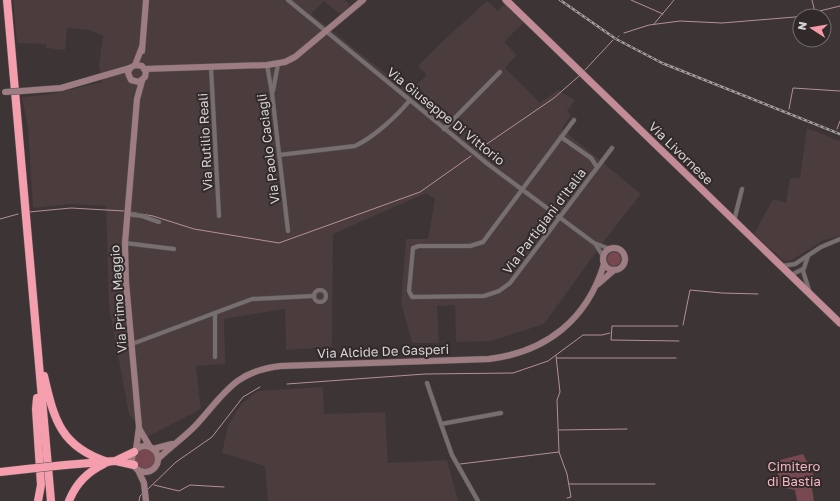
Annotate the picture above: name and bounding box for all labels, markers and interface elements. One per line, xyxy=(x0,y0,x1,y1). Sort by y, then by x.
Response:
north arrow xyxy=(792,8,832,48)
text: N xyxy=(795,20,809,31)
street label: Via Giuseppe Di Vittorio xyxy=(384,64,508,169)
street label: Via Rutilio Reali xyxy=(194,93,216,191)
street label: Via Paolo Caciagli xyxy=(253,93,283,205)
street label: Via Livornese xyxy=(645,118,717,188)
street label: Via Partigiani d'Italia xyxy=(499,165,589,277)
street label: Via Primo Maggio xyxy=(106,244,130,354)
street label: Via Alcide De Gasperi xyxy=(317,341,449,361)
park label: Cimitero di Bastia xyxy=(767,458,821,489)

